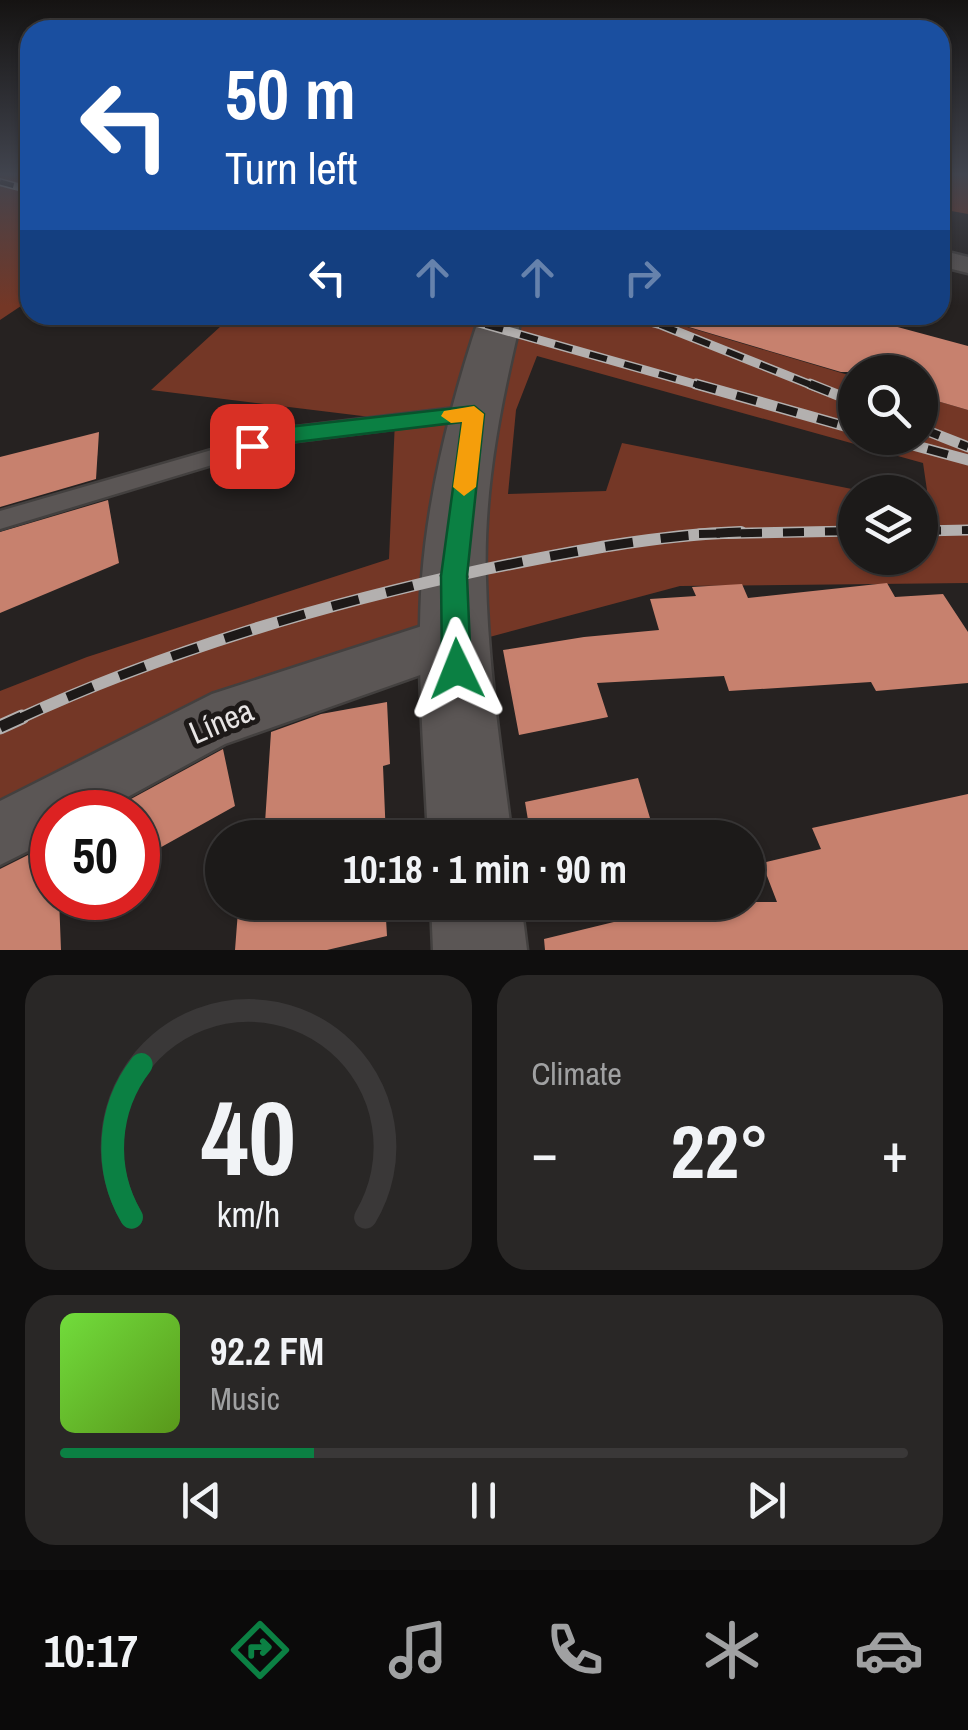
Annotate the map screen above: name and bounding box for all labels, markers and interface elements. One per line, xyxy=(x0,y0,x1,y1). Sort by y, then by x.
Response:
text: 50 m xyxy=(225,47,356,141)
icon: left xyxy=(60,60,190,190)
text: Turn left xyxy=(225,137,357,198)
icon: left xyxy=(300,250,355,305)
icon: ahead xyxy=(405,250,460,305)
icon: ahead xyxy=(510,250,565,305)
icon: right xyxy=(615,250,670,305)
map controls xyxy=(838,355,938,575)
button: search xyxy=(838,355,938,455)
pin xyxy=(210,404,295,489)
icon: arrive xyxy=(225,419,280,474)
button: layers xyxy=(838,475,938,575)
position arrow xyxy=(405,617,509,721)
street label: Línea xyxy=(182,688,260,754)
speed limit sign: 50 xyxy=(30,790,160,920)
text: 10:18 · 1 min · 90 m xyxy=(343,844,627,895)
text: Climate xyxy=(532,1052,622,1095)
text: 40 xyxy=(201,1067,296,1207)
text: 22° xyxy=(671,1100,769,1201)
text: − xyxy=(532,1115,558,1189)
text: + xyxy=(882,1115,908,1189)
text: km/h xyxy=(216,1190,280,1238)
text: 92.2 FM xyxy=(210,1326,324,1377)
text: Music xyxy=(210,1377,280,1420)
icon: previous xyxy=(174,1473,229,1528)
icon: pause xyxy=(456,1473,511,1528)
icon: next xyxy=(739,1473,794,1528)
icon: directions xyxy=(225,1615,295,1685)
icon: music xyxy=(383,1615,453,1685)
icon: phone xyxy=(540,1615,610,1685)
icon: climate xyxy=(697,1615,767,1685)
icon: car xyxy=(854,1615,924,1685)
text: 10:17 xyxy=(44,1620,138,1681)

